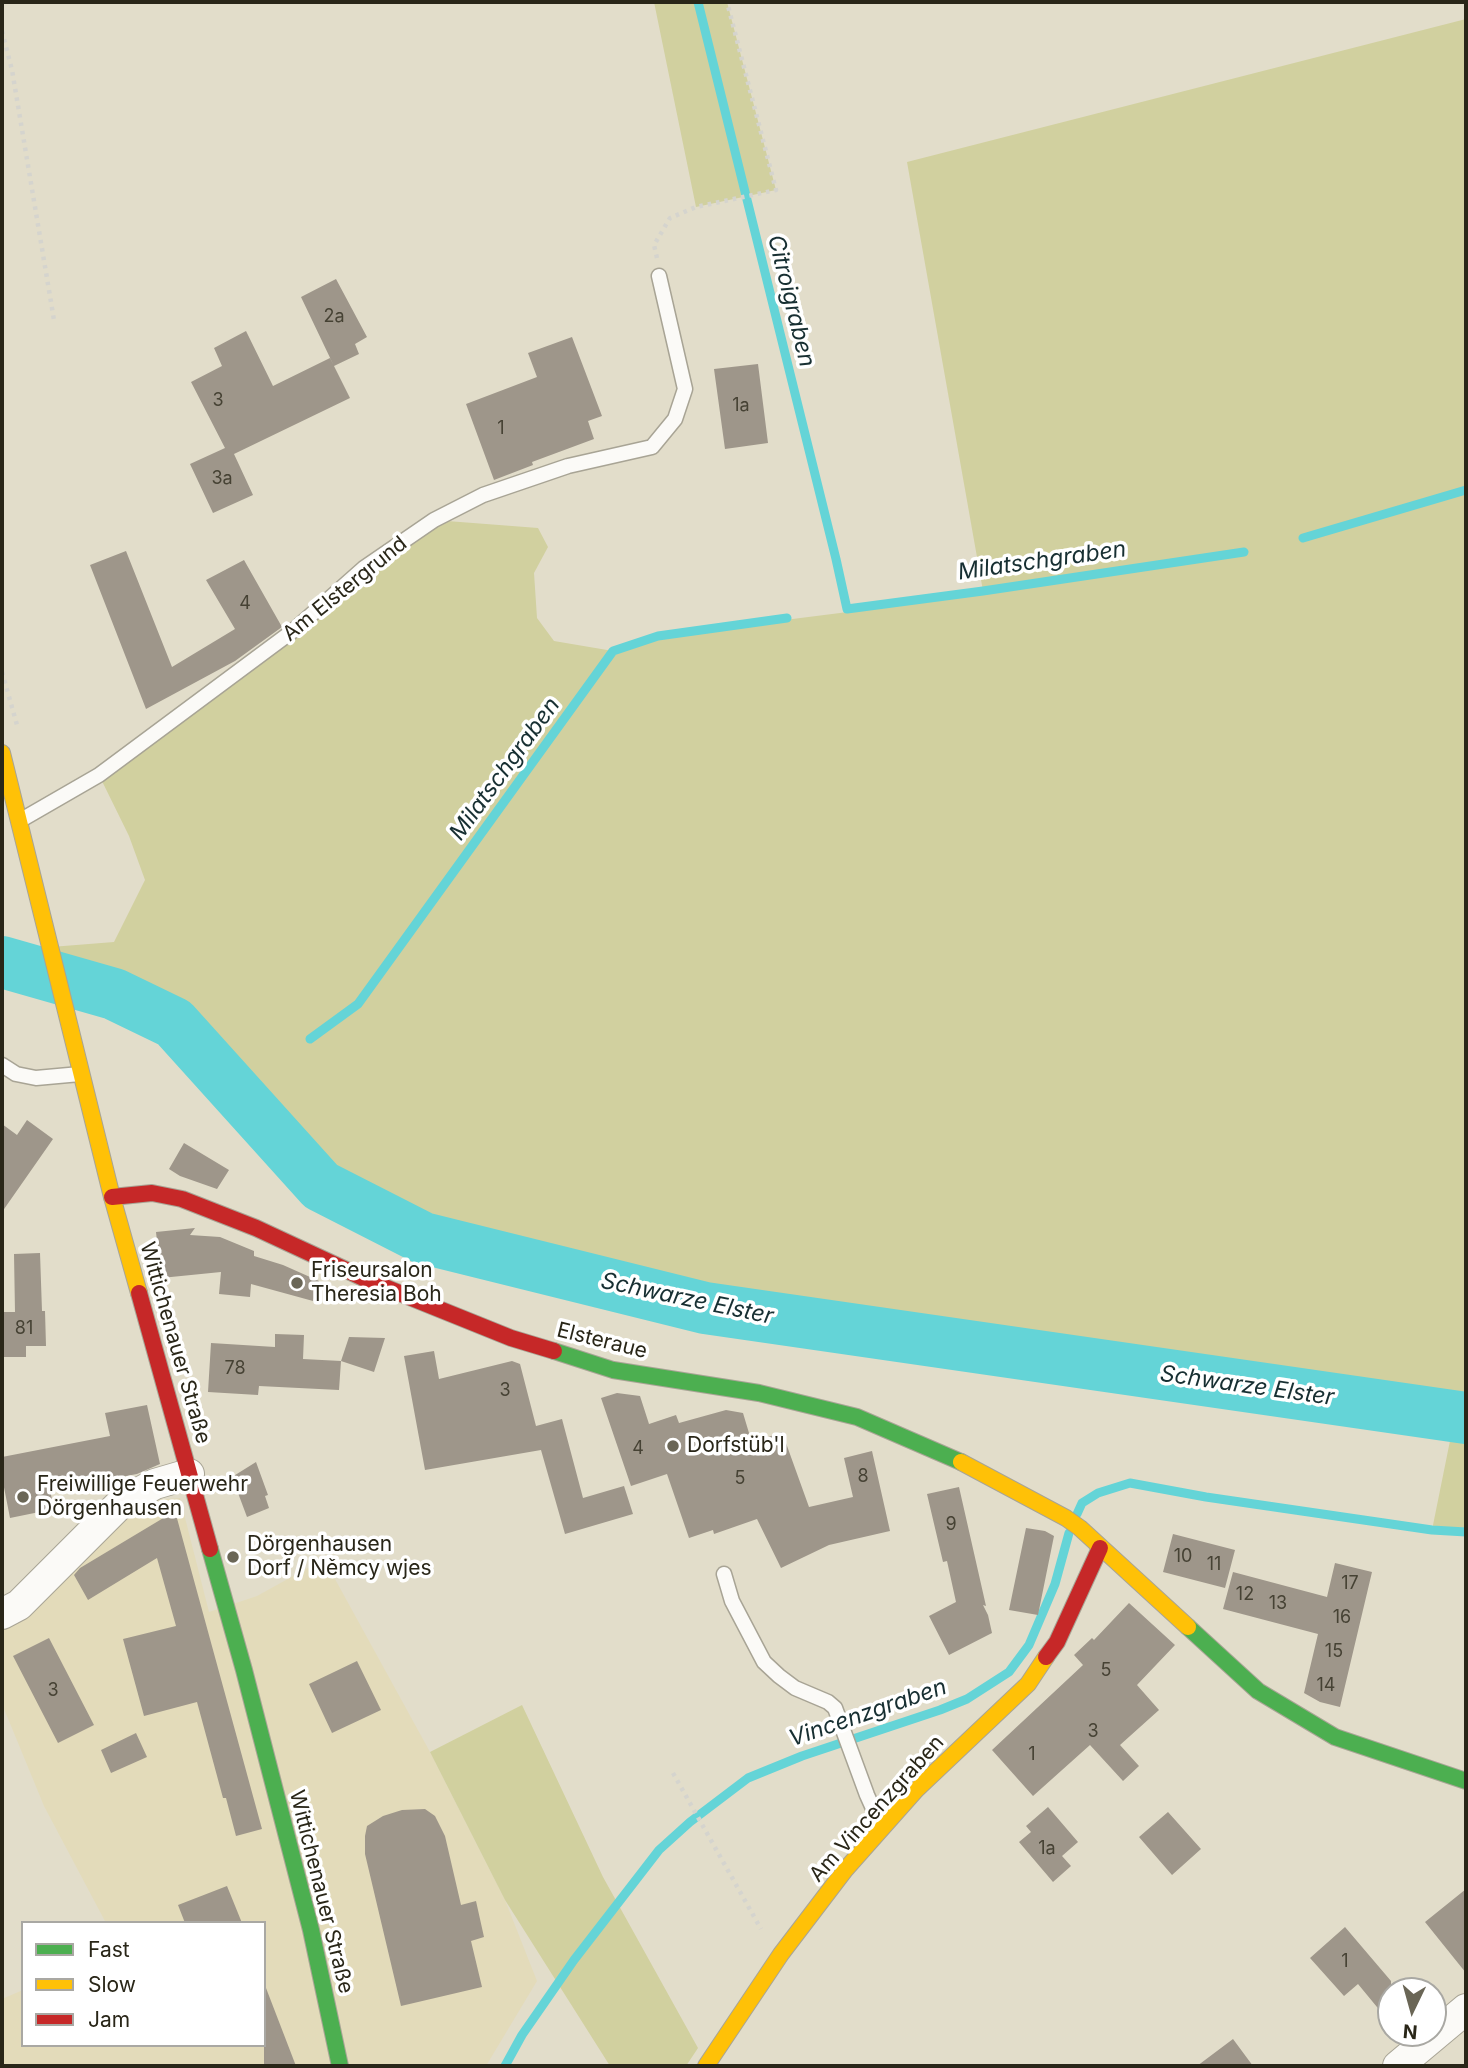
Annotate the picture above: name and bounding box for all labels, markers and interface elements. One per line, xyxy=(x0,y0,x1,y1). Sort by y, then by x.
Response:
water label: Citroigraben xyxy=(761,232,821,370)
house number: 2a xyxy=(323,306,345,328)
house number: 3 xyxy=(212,390,224,412)
house number: 1a xyxy=(732,395,750,417)
house number: 1 xyxy=(497,418,505,440)
house number: 3a xyxy=(211,468,233,490)
street label: Am Elstergrund xyxy=(278,531,412,647)
water label: Milatschgraben xyxy=(956,536,1128,586)
house number: 4 xyxy=(239,593,251,615)
water label: Milatschgraben xyxy=(444,692,566,846)
street label: Wittichenauer Straße xyxy=(134,1239,216,1447)
place label: Friseursalon Theresia Boh xyxy=(311,1258,442,1308)
water label: Schwarze Elster xyxy=(598,1267,776,1331)
marker: Friseursalon Theresia Boh xyxy=(289,1275,305,1291)
house number: 81 xyxy=(15,1318,33,1340)
street label: Elsteraue xyxy=(554,1318,650,1364)
house number: 78 xyxy=(224,1358,246,1380)
water label: Schwarze Elster xyxy=(1158,1360,1336,1412)
house number: 3 xyxy=(499,1380,511,1402)
place label: Dorfstüb'l xyxy=(687,1433,785,1459)
house number: 4 xyxy=(632,1438,644,1460)
marker: Dorfstüb'l xyxy=(665,1438,681,1454)
house number: 8 xyxy=(857,1466,869,1488)
house number: 5 xyxy=(735,1468,745,1490)
place label: Freiwillige Feuerwehr Dörgenhausen xyxy=(37,1472,248,1522)
marker: Freiwillige Feuerwehr Dörgenhausen xyxy=(15,1489,31,1505)
house number: 9 xyxy=(945,1514,957,1536)
place label: Dörgenhausen Dorf / Němcy wjes xyxy=(247,1532,431,1582)
house number: 10 xyxy=(1174,1546,1192,1568)
marker: Dörgenhausen Dorf / Němcy wjes xyxy=(225,1549,241,1565)
house number: 11 xyxy=(1207,1554,1221,1576)
house number: 17 xyxy=(1341,1573,1359,1595)
house number: 12 xyxy=(1236,1584,1254,1606)
house number: 13 xyxy=(1269,1593,1287,1615)
house number: 16 xyxy=(1333,1607,1351,1629)
house number: 15 xyxy=(1325,1641,1343,1663)
house number: 5 xyxy=(1101,1660,1111,1682)
water label: Vincenzgraben xyxy=(786,1673,950,1753)
house number: 14 xyxy=(1317,1675,1335,1697)
house number: 3 xyxy=(47,1680,59,1702)
house number: 3 xyxy=(1087,1721,1099,1743)
street label: Am Vincenzgraben xyxy=(804,1730,950,1888)
house number: 1 xyxy=(1028,1744,1036,1766)
street label: Wittichenauer Straße xyxy=(284,1788,358,1996)
house number: 1a xyxy=(1038,1838,1056,1860)
legend xyxy=(21,1921,266,2047)
text: Fast xyxy=(88,1937,130,1962)
house number: 1 xyxy=(1341,1951,1349,1973)
text: Slow xyxy=(88,1972,136,1997)
north arrow xyxy=(1377,1977,1447,2047)
text: Jam xyxy=(88,2007,130,2032)
text: N xyxy=(1402,2019,1419,2044)

